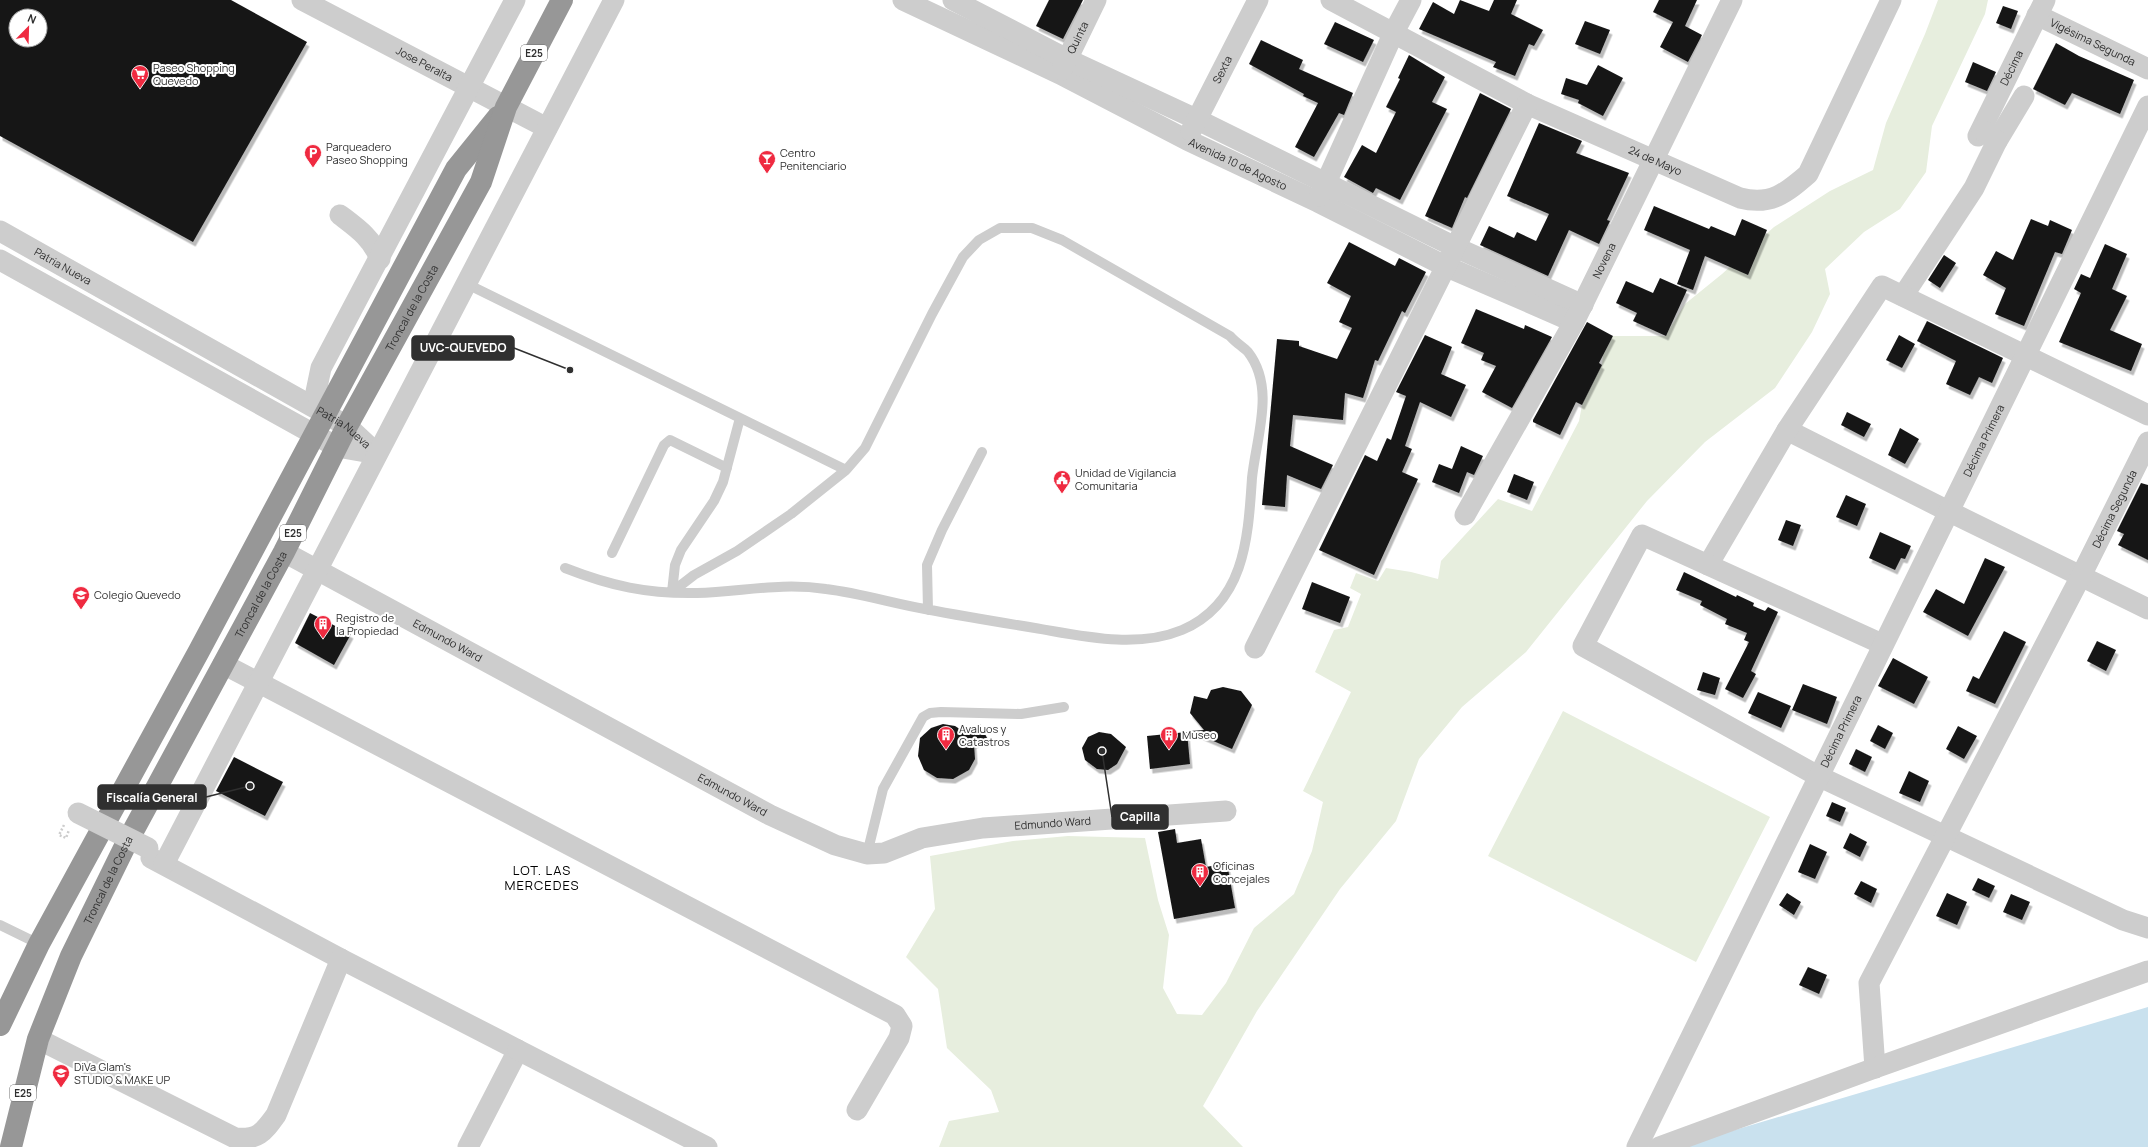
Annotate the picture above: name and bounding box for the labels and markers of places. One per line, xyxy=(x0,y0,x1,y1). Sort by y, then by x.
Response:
place label: Paseo Shopping Quevedo xyxy=(153,60,235,88)
supermarket icon: Paseo Shopping Quevedo xyxy=(130,64,150,89)
place label: Parqueadero Paseo Shopping xyxy=(326,139,408,167)
parking icon: Parqueadero Paseo Shopping xyxy=(303,143,323,168)
place label: Centro Penitenciario xyxy=(780,145,847,173)
bar icon: Centro Penitenciario xyxy=(757,149,777,174)
callout: UVC-QUEVEDO xyxy=(412,336,514,360)
place label: Unidad de Vigilancia Comunitaria xyxy=(1075,465,1176,493)
public building icon: Unidad de Vigilancia Comunitaria xyxy=(1052,469,1072,494)
school or university icon: Colegio Quevedo xyxy=(71,585,91,610)
place label: Colegio Quevedo xyxy=(94,587,181,602)
place label: Registro de la Propiedad xyxy=(336,610,399,638)
building icon: Registro de la Propiedad xyxy=(313,614,333,639)
place label: Avaluos y Catastros xyxy=(959,721,1010,749)
building icon: Avaluos y Catastros xyxy=(936,725,956,750)
building icon: Museo xyxy=(1159,725,1179,750)
place label: Museo xyxy=(1182,727,1217,742)
callout: Fiscalía General xyxy=(98,785,206,809)
callout: Capilla xyxy=(1112,805,1168,829)
place label: Oficinas Concejales xyxy=(1213,858,1270,886)
building icon: Oficinas Concejales xyxy=(1190,862,1210,887)
place label: DiVa Glam's STUDIO & MAKE UP xyxy=(74,1059,170,1087)
school or university icon: DiVa Glam's STUDIO & MAKE UP xyxy=(51,1063,71,1088)

